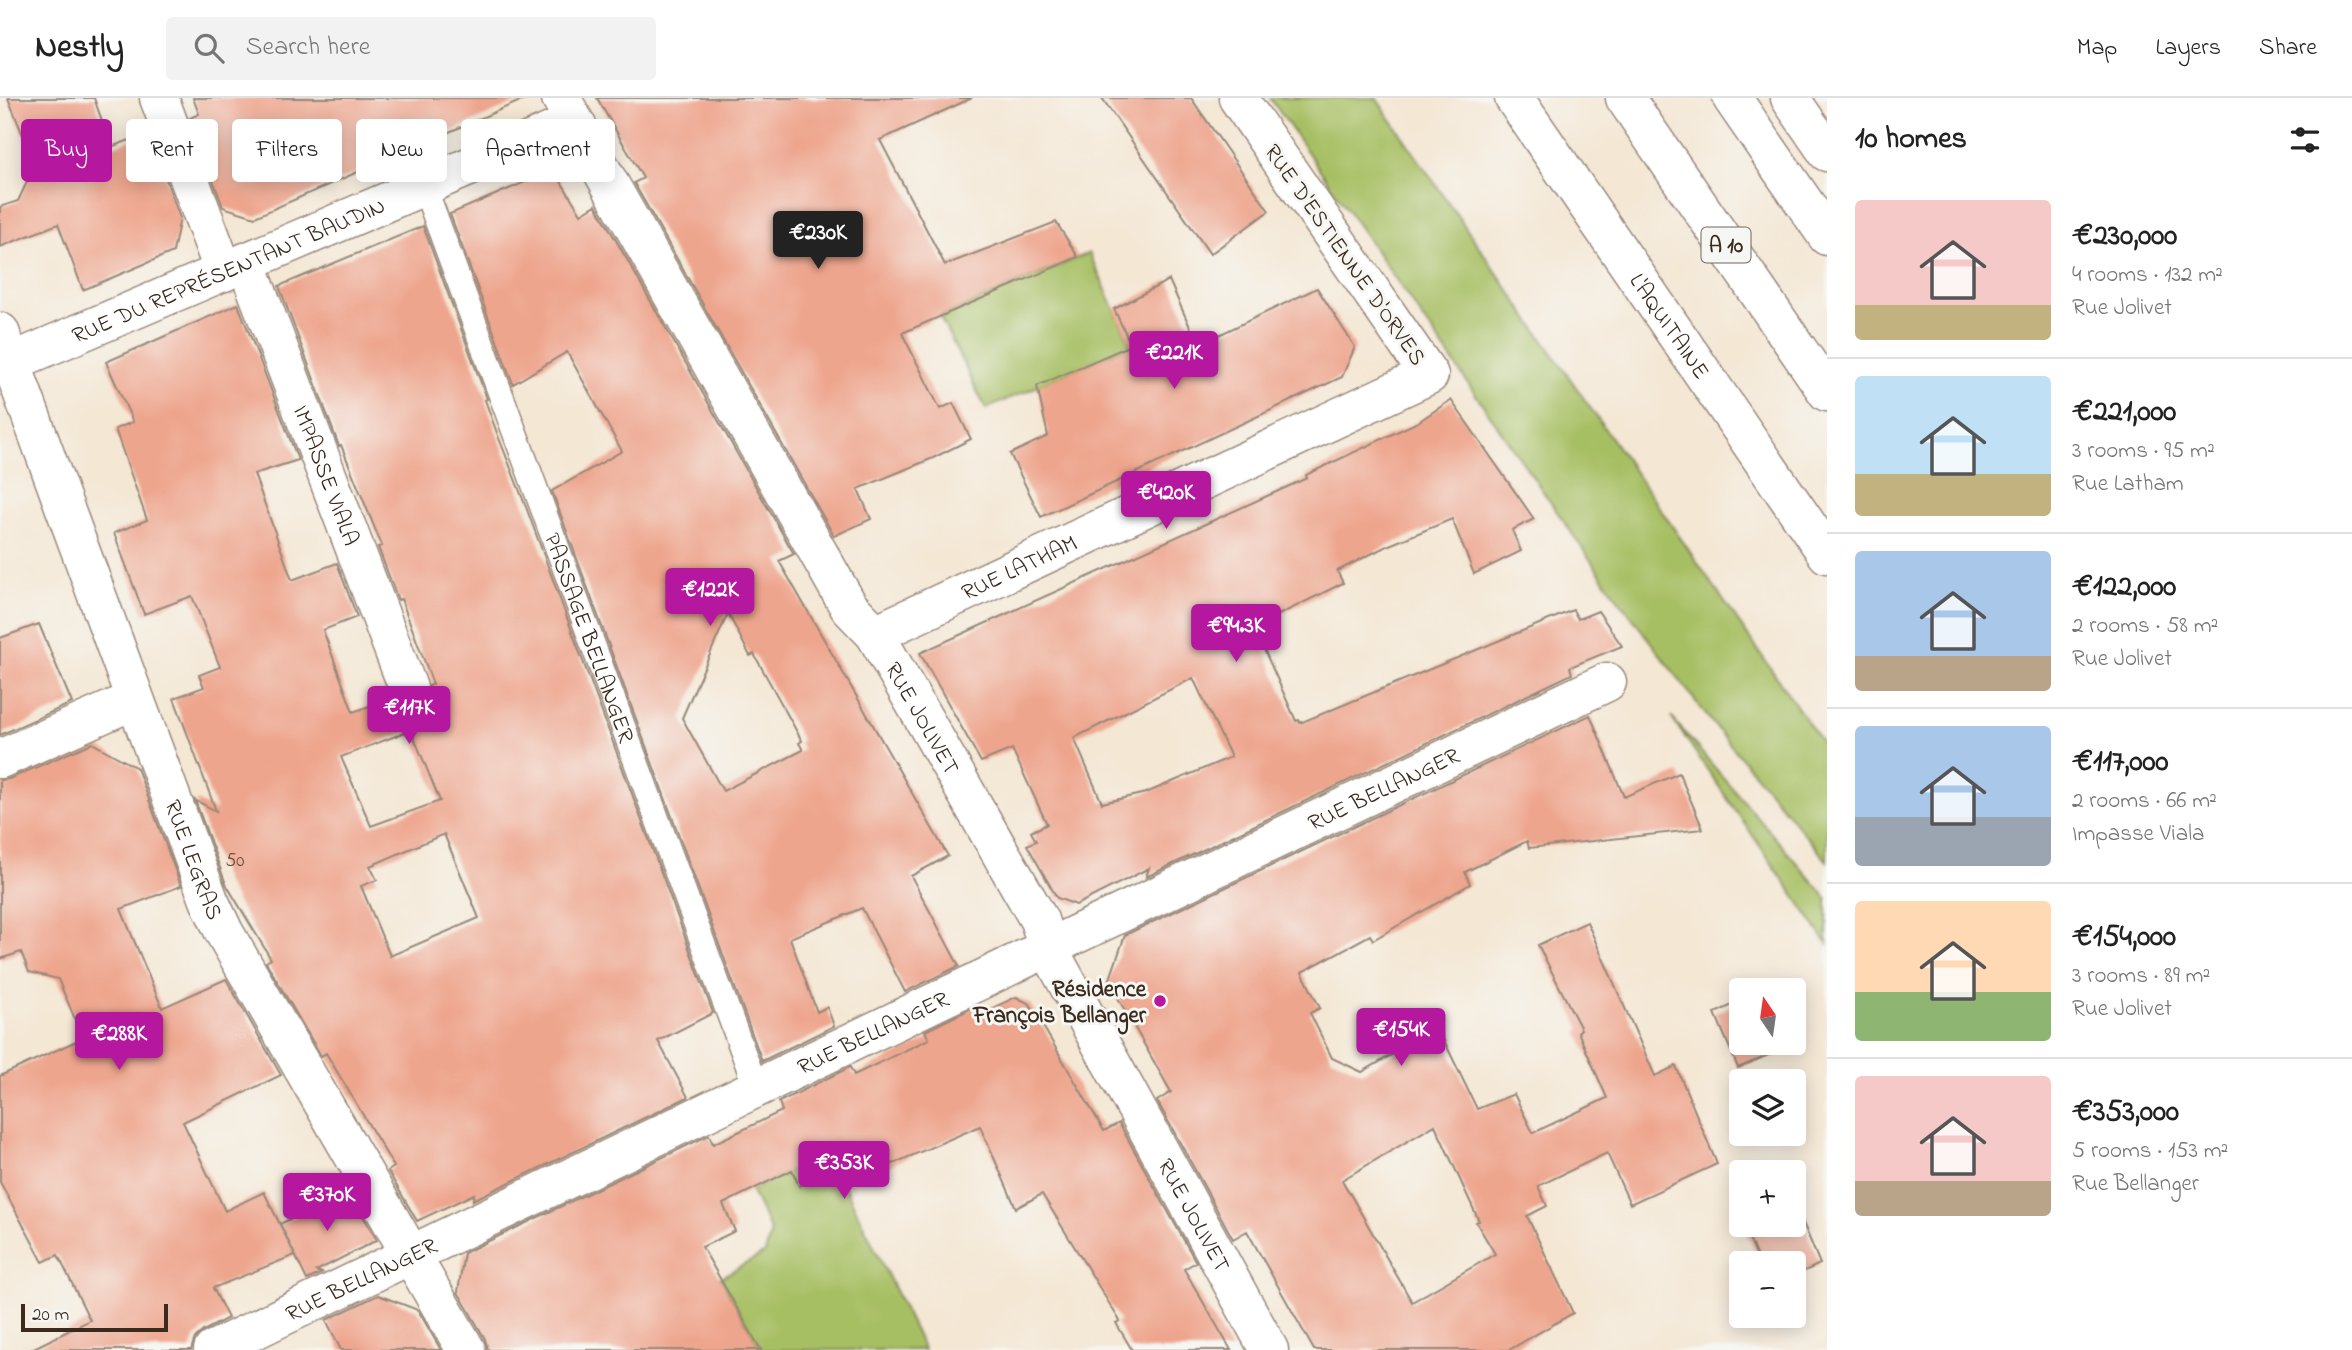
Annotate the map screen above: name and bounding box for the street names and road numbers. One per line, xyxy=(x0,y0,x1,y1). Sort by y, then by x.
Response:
street label: RUE D'ESTIENNE D'ORVES xyxy=(1255,138,1433,373)
street label: RUE DU REPRÉSENTANT BAUDIN xyxy=(67,191,391,353)
road number: A 10 xyxy=(1702,228,1750,262)
street label: L'AQUITAINE xyxy=(1620,267,1716,387)
street label: IMPASSE VIALA xyxy=(283,401,366,551)
street label: RUE LATHAM xyxy=(957,528,1083,610)
street label: PASSAGE BELLANGER xyxy=(534,529,642,748)
street label: RUE JOLIVET xyxy=(875,657,966,782)
street label: RUE BELLANGER xyxy=(1303,740,1466,841)
street label: RUE LEGRAS xyxy=(155,796,230,926)
street label: RUE BELLANGER xyxy=(792,984,955,1085)
street label: RUE JOLIVET xyxy=(1148,1153,1237,1279)
street label: RUE BELLANGER xyxy=(281,1230,443,1332)

